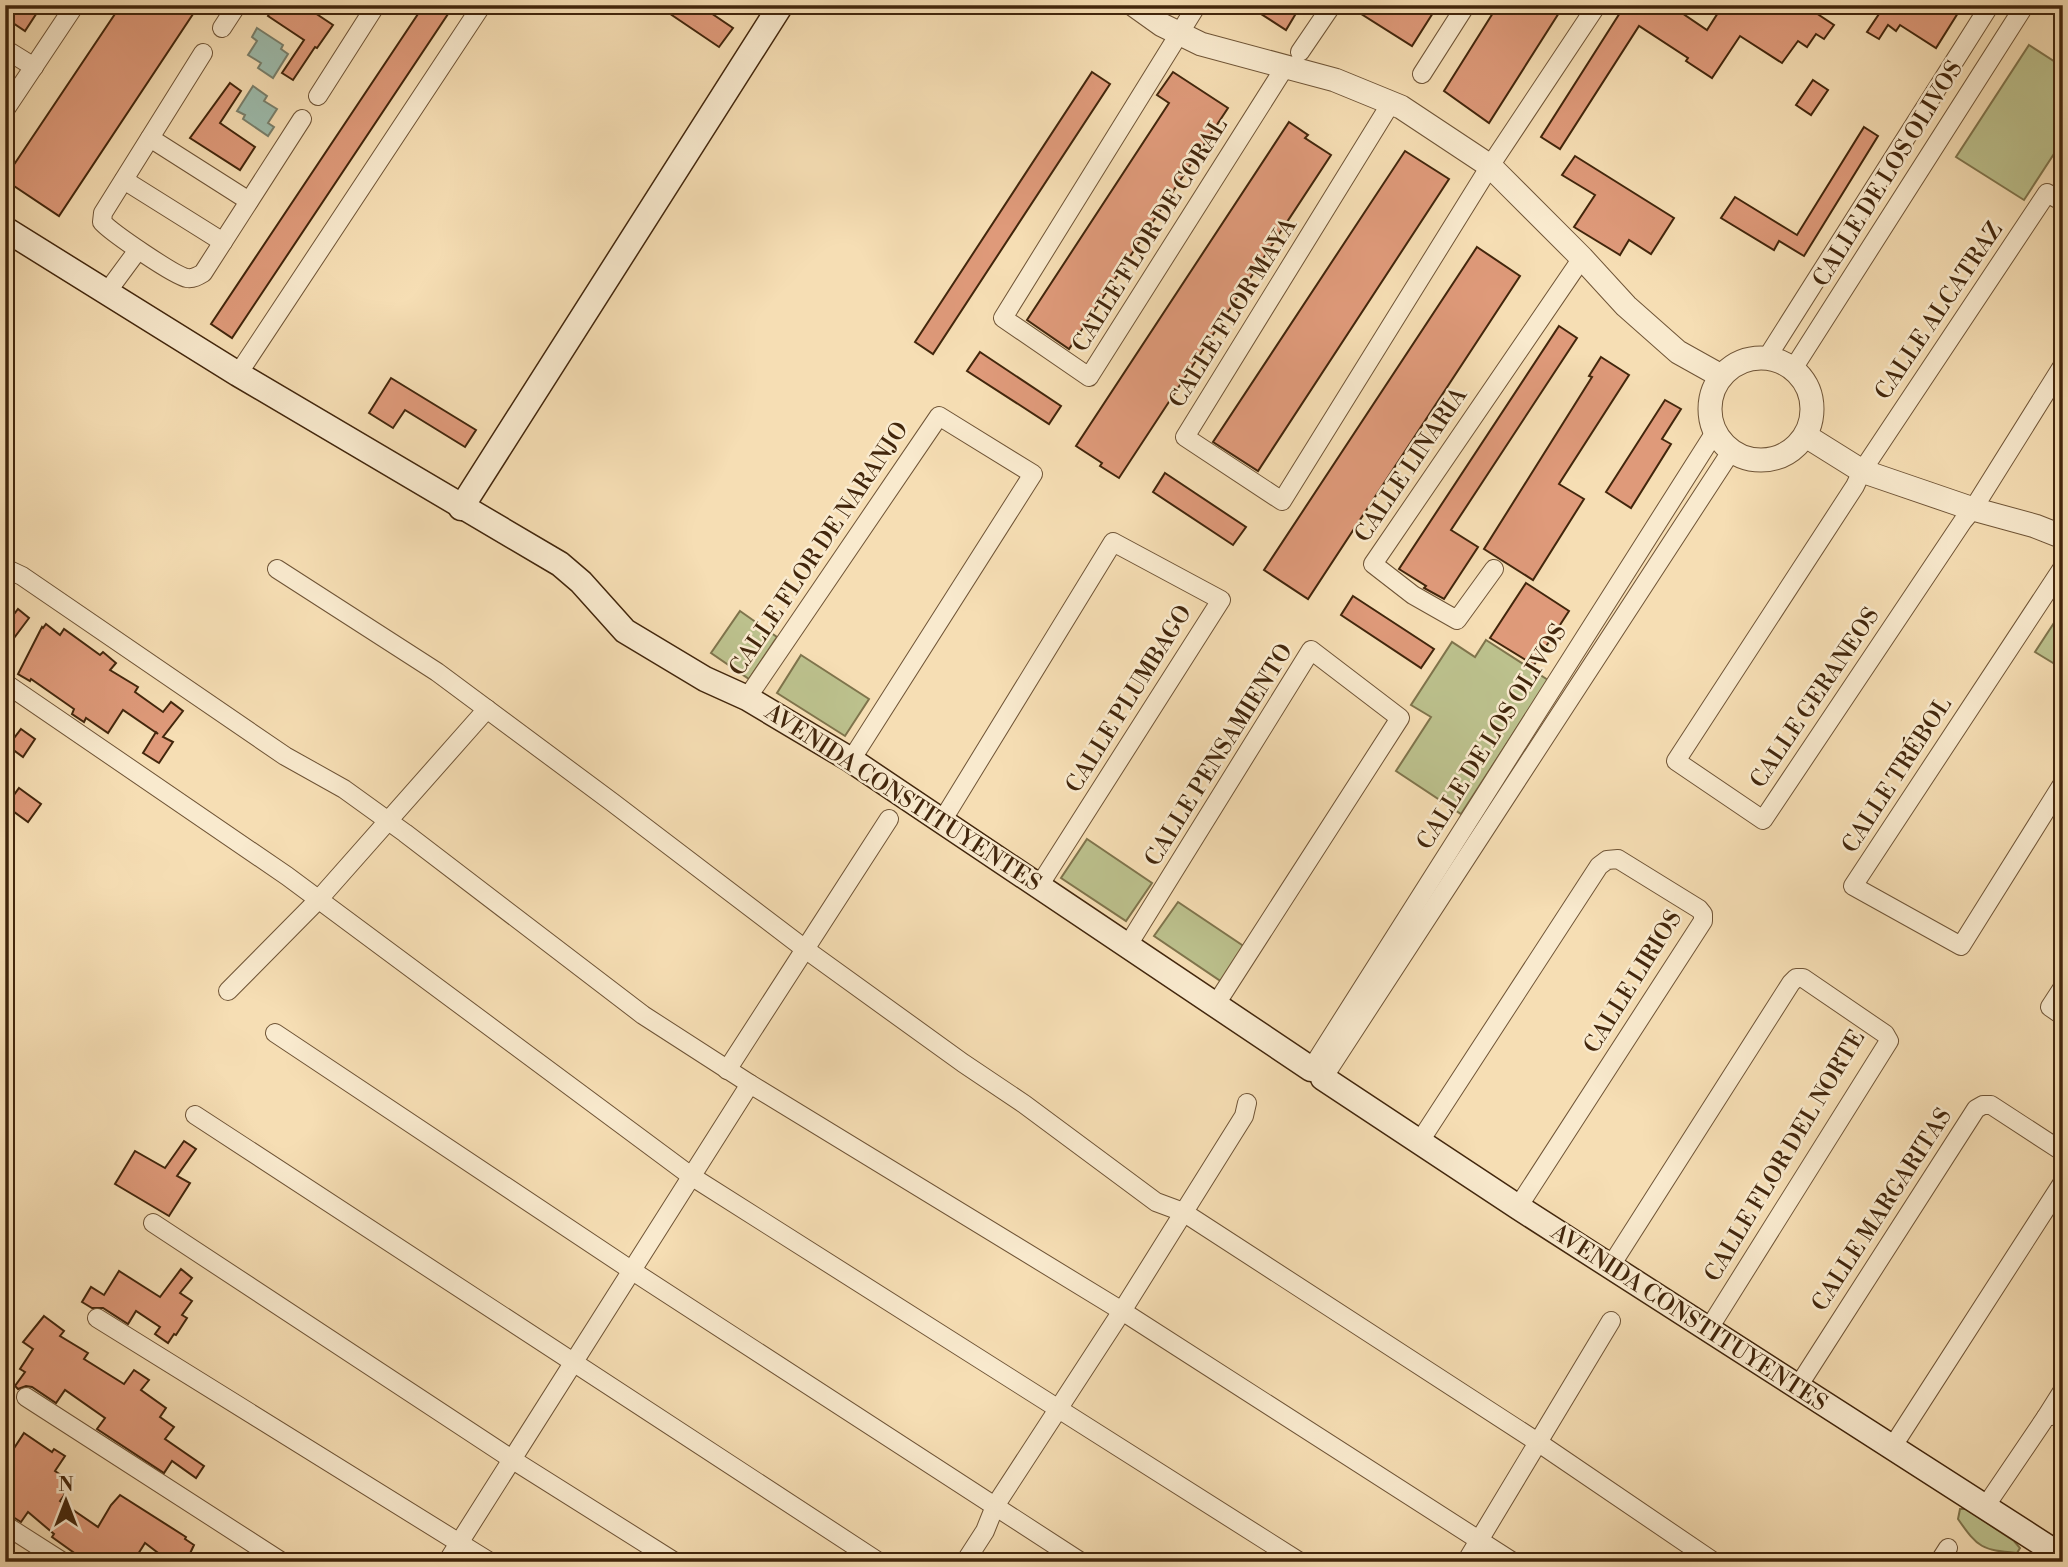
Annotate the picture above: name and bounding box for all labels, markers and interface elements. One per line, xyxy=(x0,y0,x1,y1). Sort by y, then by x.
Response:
street label: CALLE DE LOS OLIVOS xyxy=(1807,56,1969,292)
street label: CALLE FLOR DE CORAL xyxy=(1066,113,1234,357)
street label: CALLE FLOR MAYA xyxy=(1163,212,1303,413)
street label: CALLE ALCATRAZ xyxy=(1869,217,2009,405)
street label: CALLE LINARIA xyxy=(1349,381,1474,548)
street label: CALLE FLOR DE NARANJO xyxy=(723,417,915,681)
street label: CALLE PLUMBAGO xyxy=(1060,600,1198,798)
street label: CALLE GERANEOS xyxy=(1744,603,1886,793)
street label: CALLE DE LOS OLIVOS xyxy=(1411,619,1573,855)
street label: CALLE PENSAMIENTO xyxy=(1139,639,1299,871)
street label: CALLE TRÉBOL xyxy=(1834,691,1958,858)
street label: AVENIDA CONSTITUYENTES xyxy=(759,698,1046,898)
street label: CALLE LIRIOS xyxy=(1578,905,1688,1059)
street label: CALLE FLOR DEL NORTE xyxy=(1699,1025,1871,1287)
street label: CALLE MARGARITAS xyxy=(1806,1103,1958,1317)
street label: AVENIDA CONSTITUYENTES xyxy=(1545,1218,1832,1418)
north arrow xyxy=(32,1466,102,1536)
text: N xyxy=(58,1473,74,1497)

